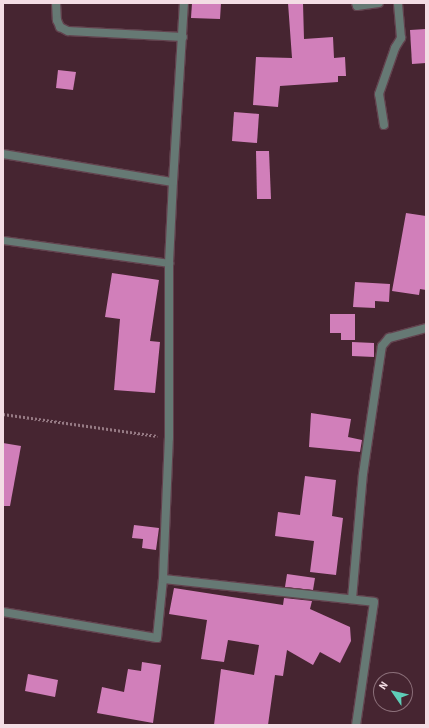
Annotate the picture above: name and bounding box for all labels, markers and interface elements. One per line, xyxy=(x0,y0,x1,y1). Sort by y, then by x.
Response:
north arrow xyxy=(373,672,413,712)
text: N xyxy=(375,678,392,693)

